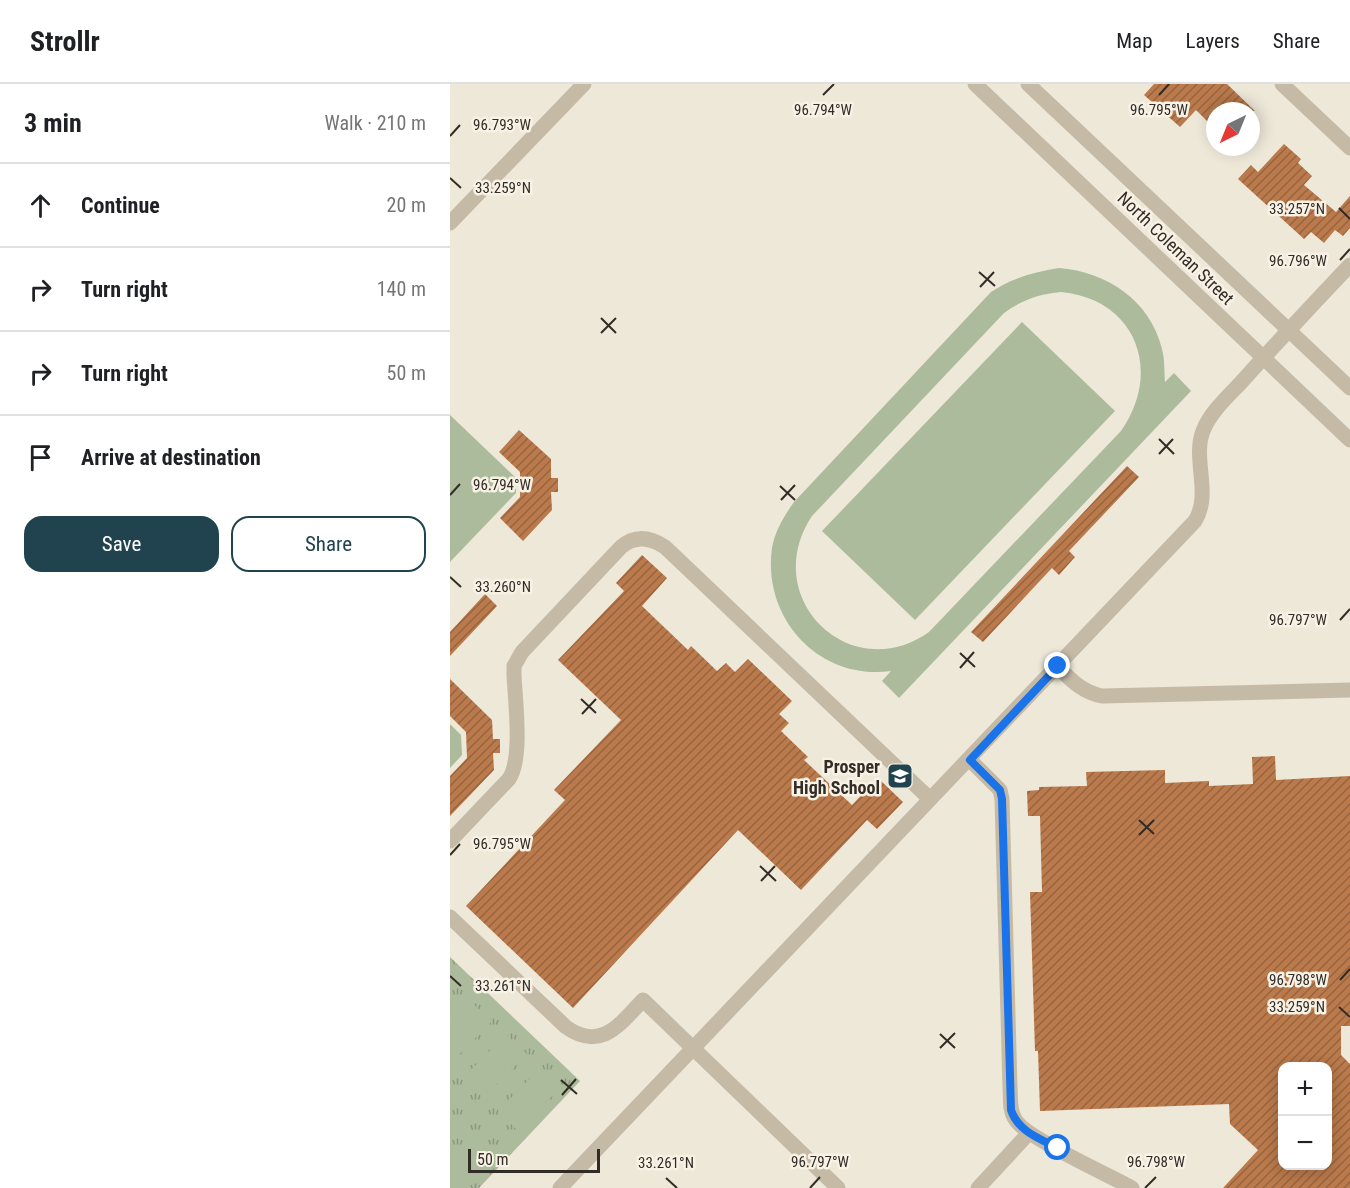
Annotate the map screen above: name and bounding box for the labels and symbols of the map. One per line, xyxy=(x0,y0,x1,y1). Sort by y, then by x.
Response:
text: 96.794°W xyxy=(794,101,853,119)
text: 96.795°W xyxy=(1130,101,1189,119)
north arrow xyxy=(1206,102,1260,156)
text: 96.793°W xyxy=(473,116,532,134)
text: 33.259°N xyxy=(475,179,531,197)
street label: North Coleman Street xyxy=(1114,187,1238,309)
text: 33.257°N xyxy=(1269,200,1325,218)
text: 96.796°W xyxy=(1269,252,1328,270)
text: 96.794°W xyxy=(473,476,532,494)
text: 33.260°N xyxy=(475,578,531,596)
text: 96.797°W xyxy=(1269,611,1328,629)
route end xyxy=(1044,652,1070,678)
place label: Prosper High School xyxy=(793,756,880,798)
school or university icon: Prosper High School xyxy=(885,761,915,791)
text: 96.795°W xyxy=(473,835,532,853)
text: 96.798°W xyxy=(1269,971,1328,989)
text: 33.261°N xyxy=(475,977,531,995)
text: 33.259°N xyxy=(1269,998,1325,1016)
route start xyxy=(1044,1134,1070,1160)
scale bar xyxy=(468,1146,600,1174)
text: 96.797°W xyxy=(791,1153,850,1171)
text: 96.798°W xyxy=(1127,1153,1186,1171)
text: 33.261°N xyxy=(638,1154,694,1172)

